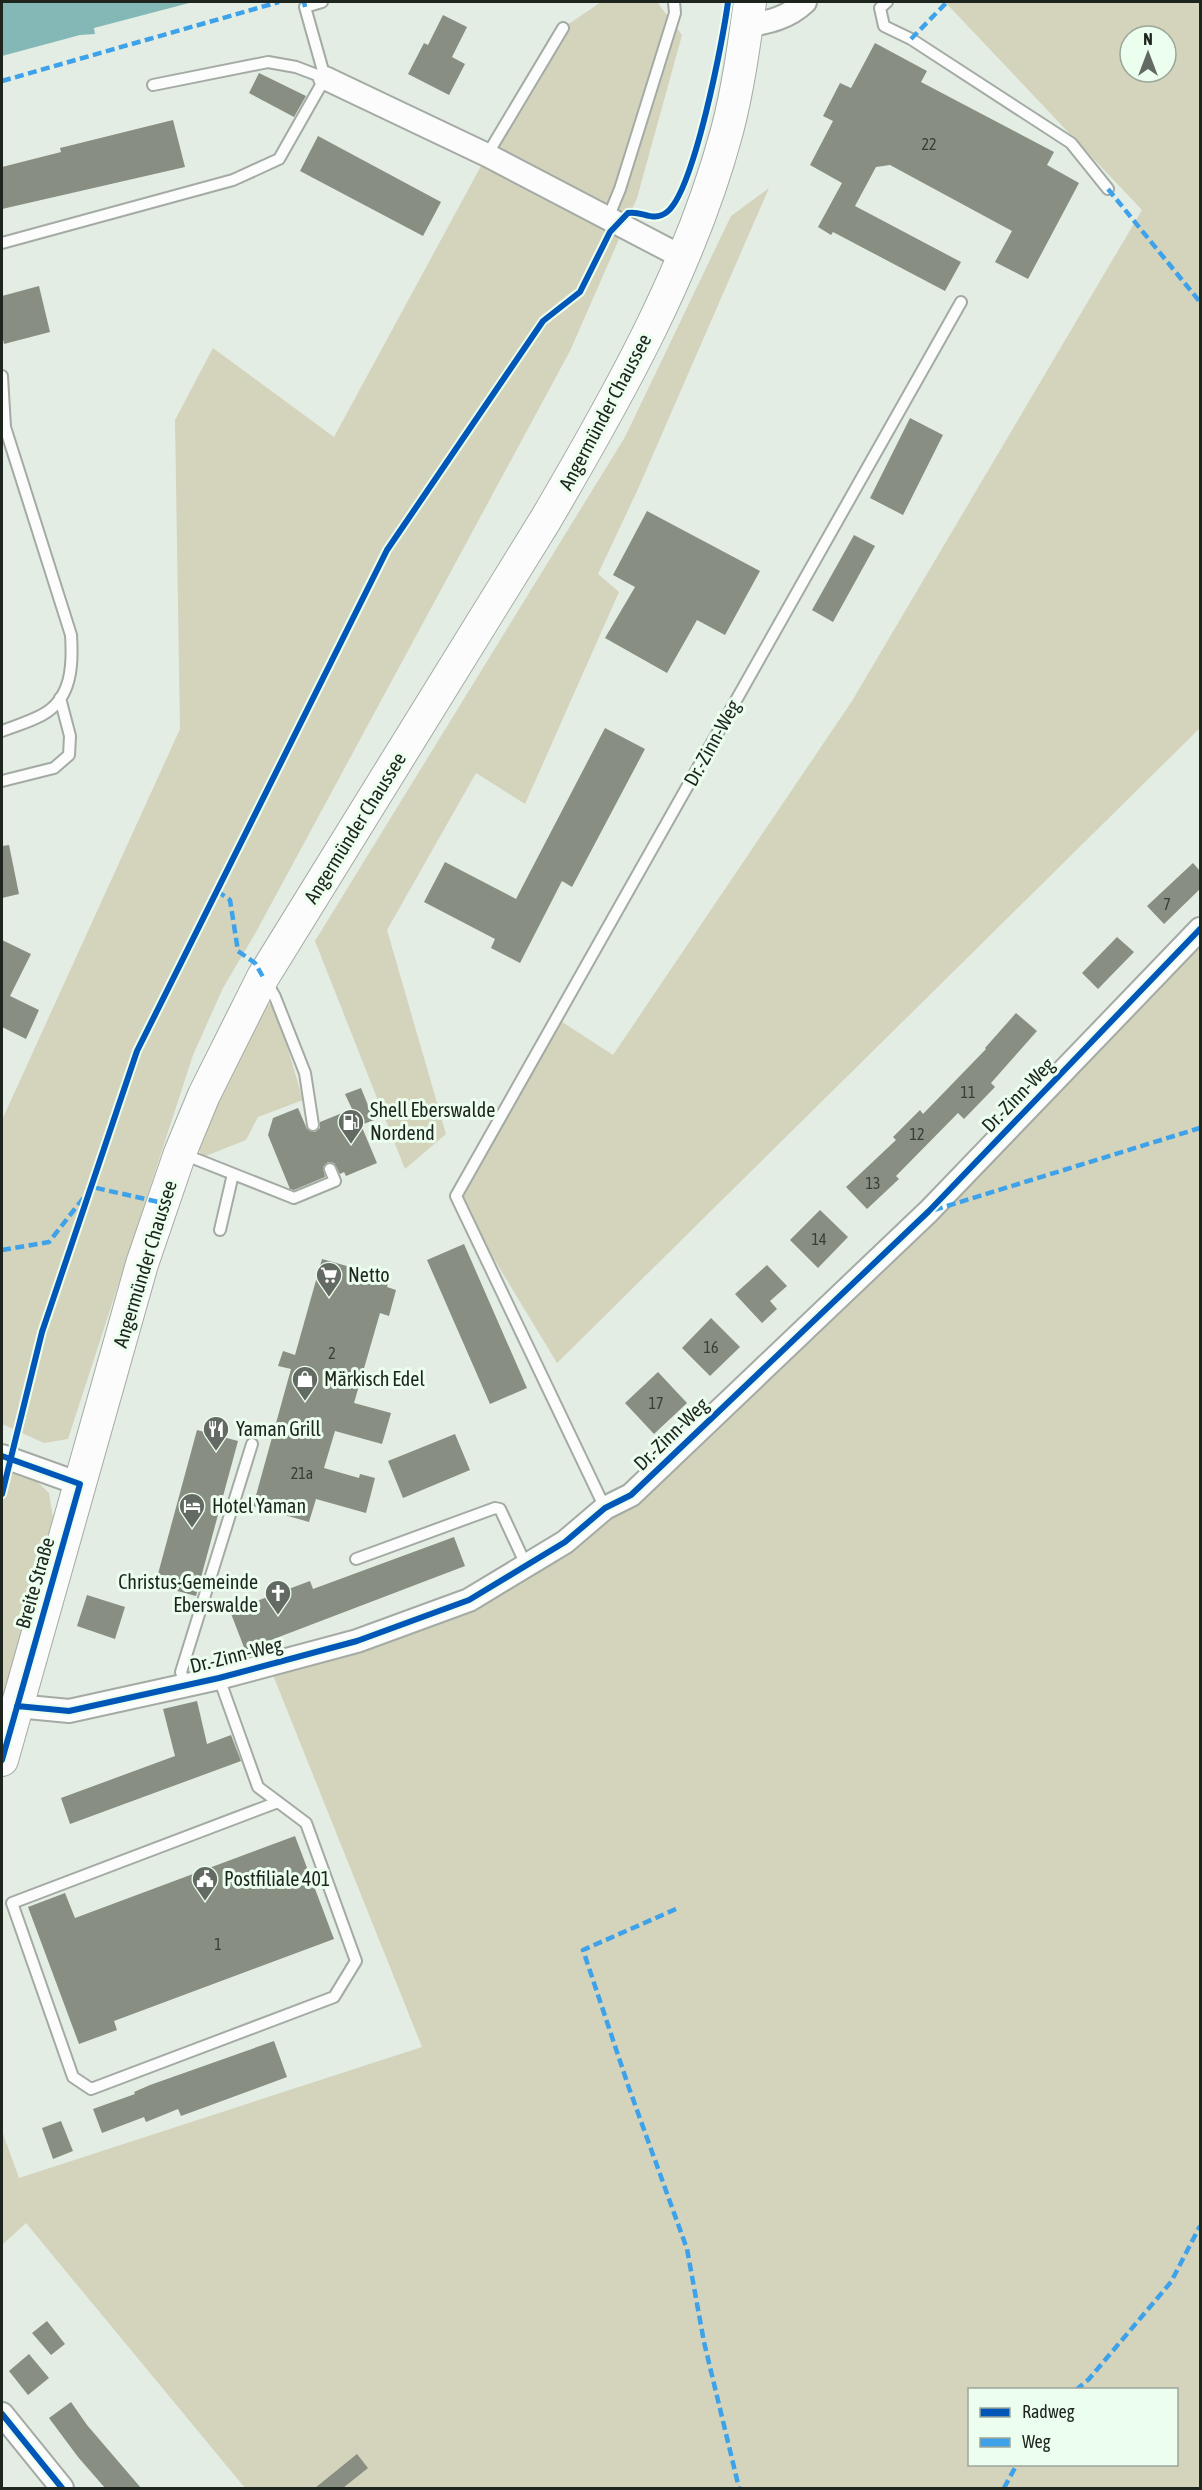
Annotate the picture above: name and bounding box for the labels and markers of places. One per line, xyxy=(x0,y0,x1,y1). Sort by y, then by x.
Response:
place label: Shell Eberswalde Nordend xyxy=(370,1098,495,1144)
fuel station icon: Shell Eberswalde Nordend xyxy=(336,1107,366,1145)
supermarket icon: Netto xyxy=(314,1260,344,1298)
place label: Netto xyxy=(348,1263,390,1286)
shop icon: Märkisch Edel xyxy=(290,1364,320,1402)
place label: Märkisch Edel xyxy=(324,1367,425,1390)
restaurant icon: Yaman Grill xyxy=(201,1414,231,1452)
place label: Yaman Grill xyxy=(236,1417,322,1440)
hotel icon: Hotel Yaman xyxy=(177,1491,207,1529)
place label: Hotel Yaman xyxy=(212,1494,306,1517)
place label: Christus-Gemeinde Eberswalde xyxy=(118,1570,258,1616)
church icon: Christus-Gemeinde Eberswalde xyxy=(263,1578,293,1616)
public building icon: Postfiliale 401 xyxy=(190,1864,220,1902)
place label: Postfiliale 401 xyxy=(224,1867,330,1890)

